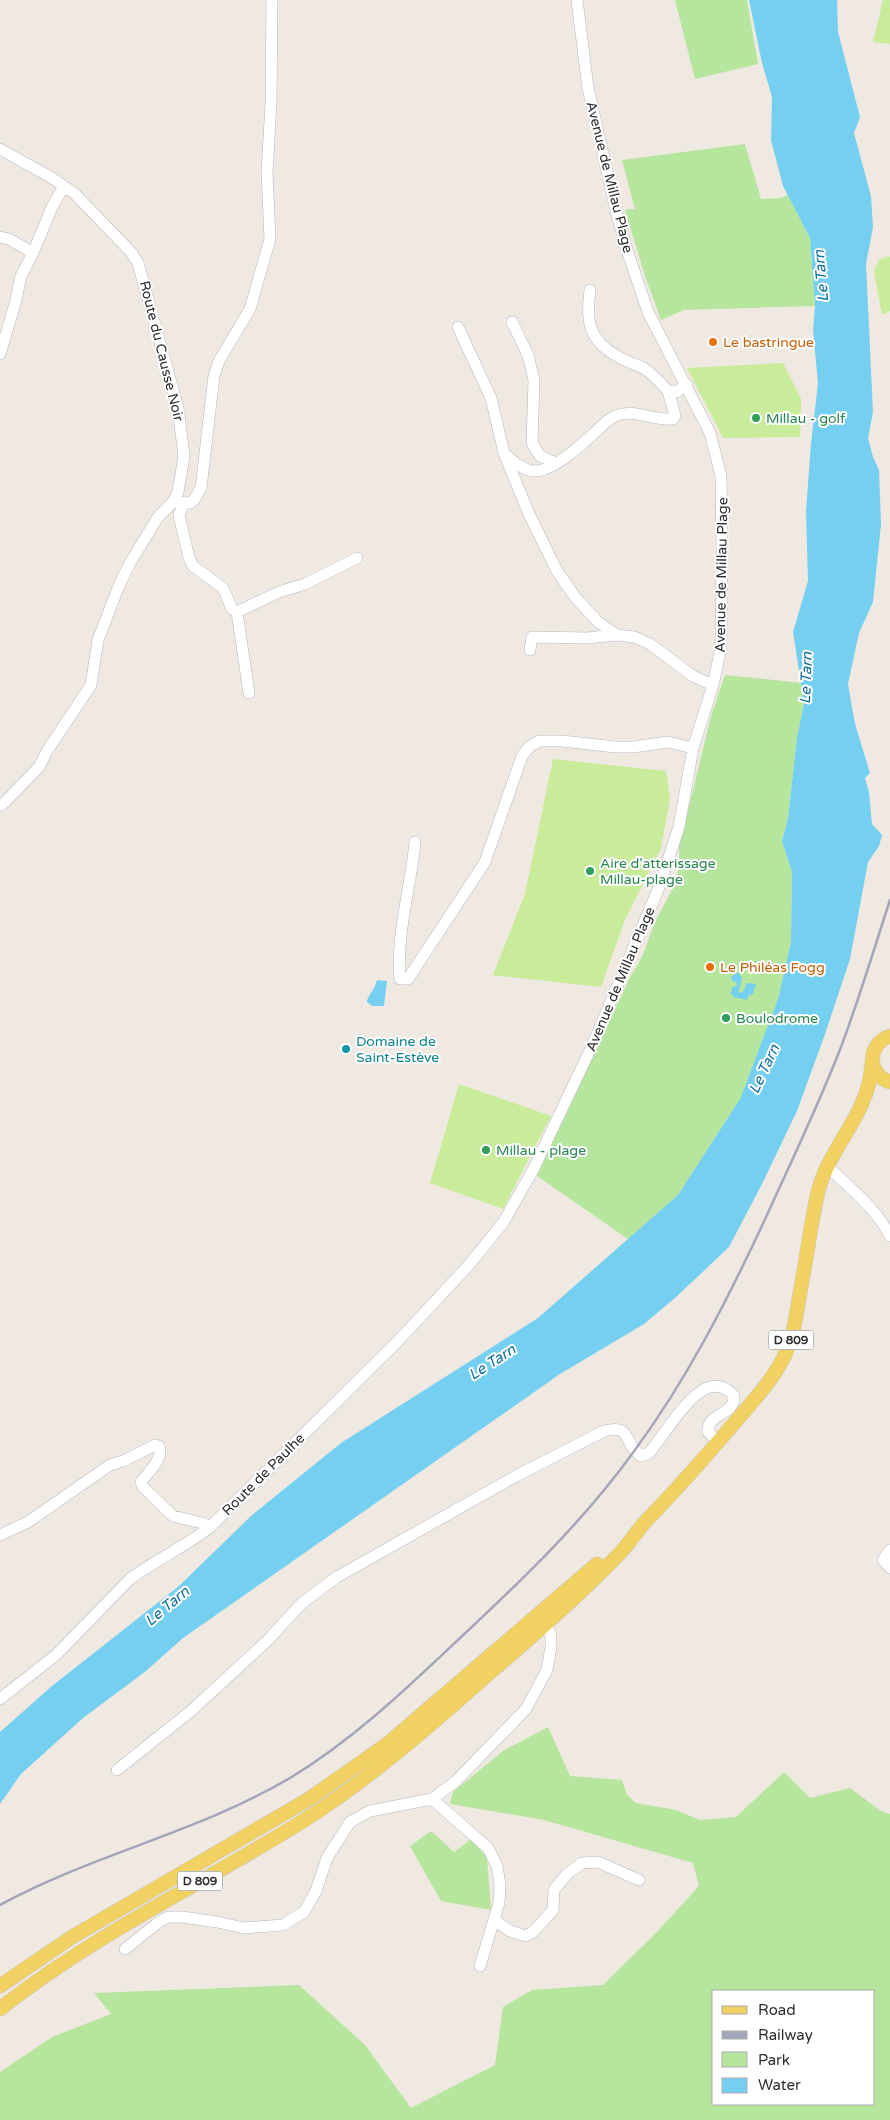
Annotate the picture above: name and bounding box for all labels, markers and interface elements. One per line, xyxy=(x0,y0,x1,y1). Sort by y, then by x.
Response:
street label: Avenue de Millau Plage xyxy=(582,100,637,255)
water label: Le Tarn xyxy=(810,248,832,303)
street label: Route du Causse Noir xyxy=(136,279,187,424)
place label: Le bastringue xyxy=(723,334,814,351)
marker: Le bastringue xyxy=(707,336,719,348)
place label: Millau - golf xyxy=(766,410,846,427)
marker: Millau - golf xyxy=(750,412,762,424)
street label: Avenue de Millau Plage xyxy=(712,497,731,653)
water label: Le Tarn xyxy=(796,651,816,704)
place label: Aire d'atterissage Millau-plage xyxy=(600,855,716,888)
marker: Aire d'atterissage Millau-plage xyxy=(584,865,596,877)
street label: Avenue de Millau Plage xyxy=(582,904,659,1054)
place label: Le Philéas Fogg xyxy=(720,959,825,976)
marker: Le Philéas Fogg xyxy=(704,961,716,973)
place label: Boulodrome xyxy=(736,1010,818,1027)
marker: Boulodrome xyxy=(720,1012,732,1024)
place label: Domaine de Saint-Estève xyxy=(356,1033,439,1066)
water label: Le Tarn xyxy=(745,1041,784,1096)
marker: Domaine de Saint-Estève xyxy=(340,1043,352,1055)
place label: Millau - plage xyxy=(496,1142,586,1159)
marker: Millau - plage xyxy=(480,1144,492,1156)
road number: D 809 xyxy=(768,1330,814,1350)
water label: Le Tarn xyxy=(465,1340,520,1384)
street label: Route de Paulhe xyxy=(219,1430,308,1519)
water label: Le Tarn xyxy=(141,1582,193,1630)
road number: D 809 xyxy=(178,1872,222,1890)
legend xyxy=(712,1990,875,2105)
text: Road xyxy=(758,2001,796,2019)
text: Railway xyxy=(758,2026,813,2044)
text: Park xyxy=(758,2051,790,2069)
text: Water xyxy=(758,2076,801,2094)

